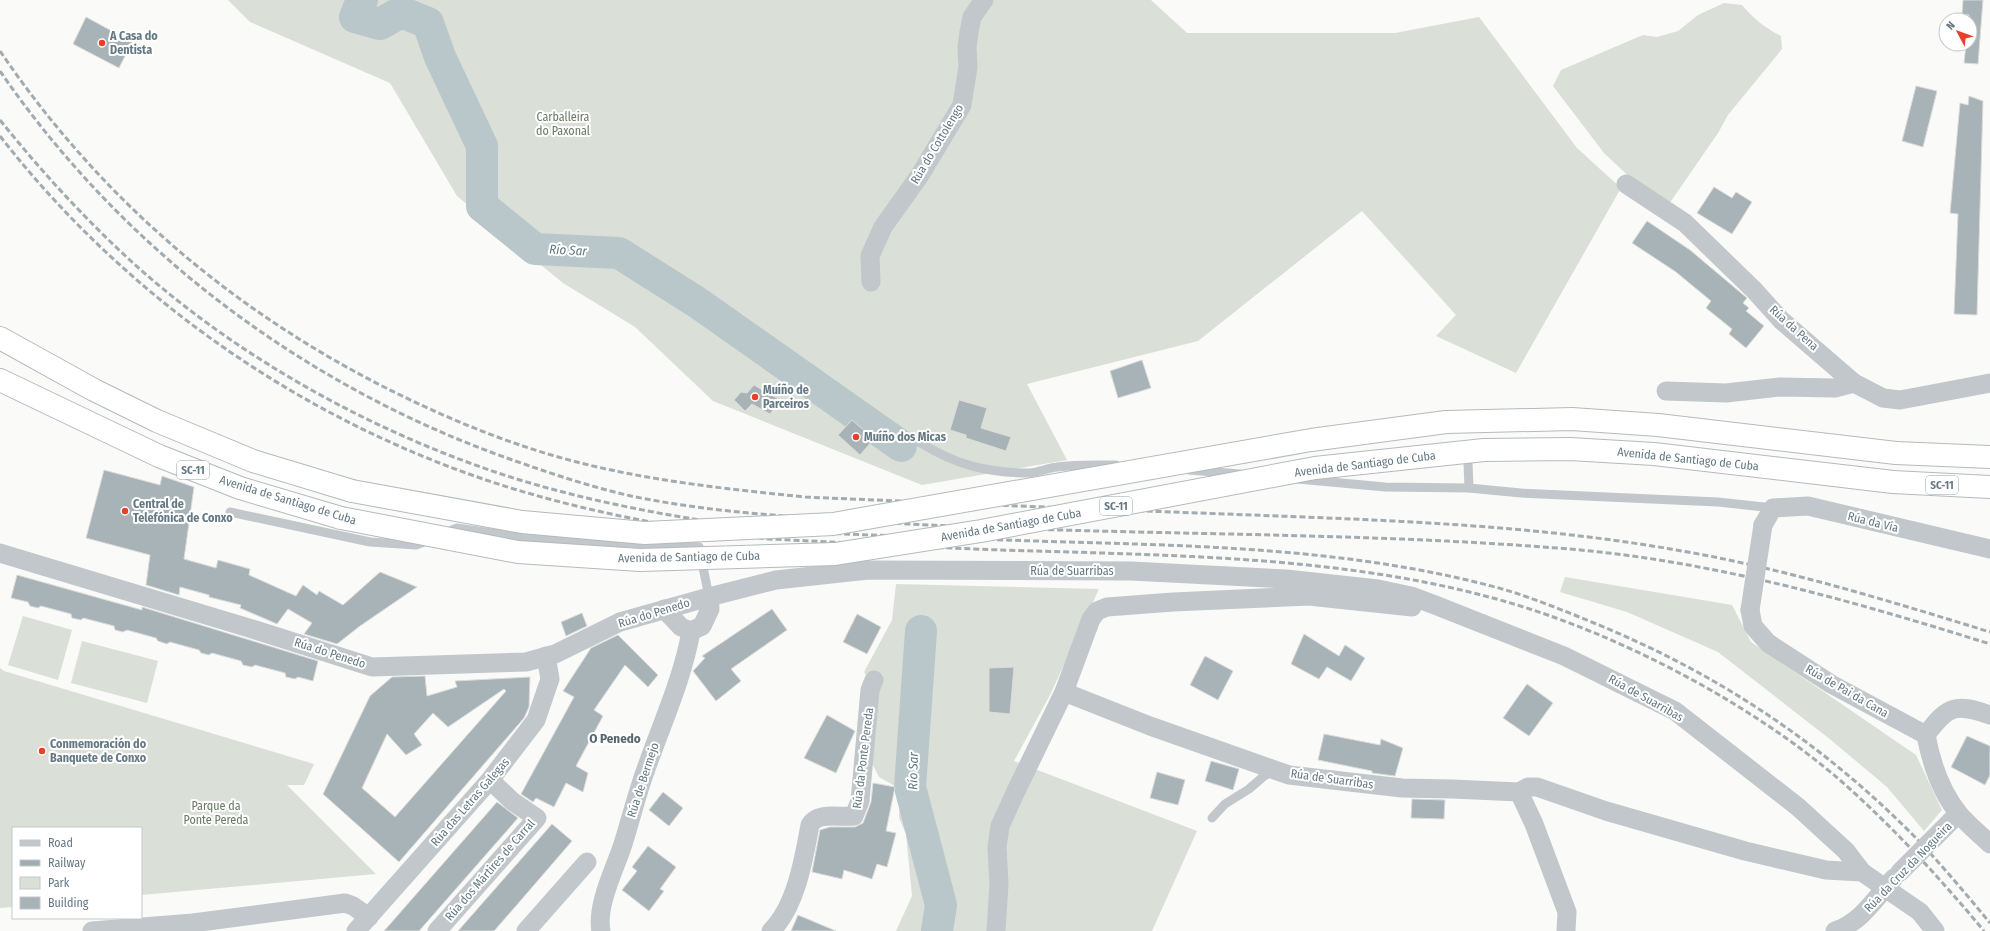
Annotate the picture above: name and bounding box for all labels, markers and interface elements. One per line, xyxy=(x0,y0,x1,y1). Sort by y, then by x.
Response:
north arrow xyxy=(1938,12,1978,52)
text: N xyxy=(1944,19,1958,33)
place label: A Casa do Dentista xyxy=(109,29,158,57)
marker: A Casa do Dentista xyxy=(97,38,107,48)
street label: Rúa do Cottolengo xyxy=(908,102,966,186)
park label: Carballeira do Paxonal xyxy=(536,110,590,138)
water label: Río Sar xyxy=(549,242,588,259)
street label: Rúa da Pena xyxy=(1767,302,1821,354)
place label: Muíño de Parceiros xyxy=(763,383,810,411)
marker: Muíño de Parceiros xyxy=(750,392,760,402)
place label: Muíño dos Micas xyxy=(864,430,947,444)
marker: Muíño dos Micas xyxy=(851,432,861,442)
street label: Avenida de Santiago de Cuba xyxy=(1617,445,1760,473)
street label: Avenida de Santiago de Cuba xyxy=(1294,448,1437,480)
road number: SC-11 xyxy=(177,461,209,479)
street label: Avenida de Santiago de Cuba xyxy=(218,473,358,528)
road number: SC-11 xyxy=(1926,476,1958,494)
place label: Central de Telefónica de Conxo xyxy=(133,497,233,525)
road number: SC-11 xyxy=(1100,497,1132,515)
marker: Central de Telefónica de Conxo xyxy=(120,506,130,516)
street label: Avenida de Santiago de Cuba xyxy=(940,506,1082,544)
street label: Rúa da Vía xyxy=(1846,509,1900,535)
street label: Avenida de Santiago de Cuba xyxy=(618,549,760,565)
street label: Rúa de Suarribas xyxy=(1030,564,1114,578)
street label: Rúa do Penedo xyxy=(617,595,691,631)
street label: Rúa do Penedo xyxy=(293,635,367,671)
street label: Rúa de Pai da Cana xyxy=(1803,662,1891,720)
street label: Rúa de Suarribas xyxy=(1606,672,1686,724)
street label: Rúa da Ponte Pereda xyxy=(850,707,876,809)
district label: O Penedo xyxy=(589,731,641,746)
place label: Conmemoración do Banquete de Conxo xyxy=(50,737,147,765)
street label: Rúa de Bermejo xyxy=(624,741,662,819)
marker: Conmemoración do Banquete de Conxo xyxy=(37,746,47,756)
water label: Río Sar xyxy=(905,752,921,790)
street label: Rúa das Letras Galegas xyxy=(428,755,512,849)
street label: Rúa de Suarribas xyxy=(1290,766,1374,792)
park label: Parque da Ponte Pereda xyxy=(184,799,249,827)
street label: Rúa dos Mártires de Carral xyxy=(442,817,538,923)
street label: Rúa da Cruz da Nogueira xyxy=(1861,819,1955,915)
legend xyxy=(12,827,142,919)
text: Road xyxy=(48,836,73,850)
text: Railway xyxy=(48,856,86,870)
text: Park xyxy=(48,876,70,890)
text: Building xyxy=(48,896,89,910)

